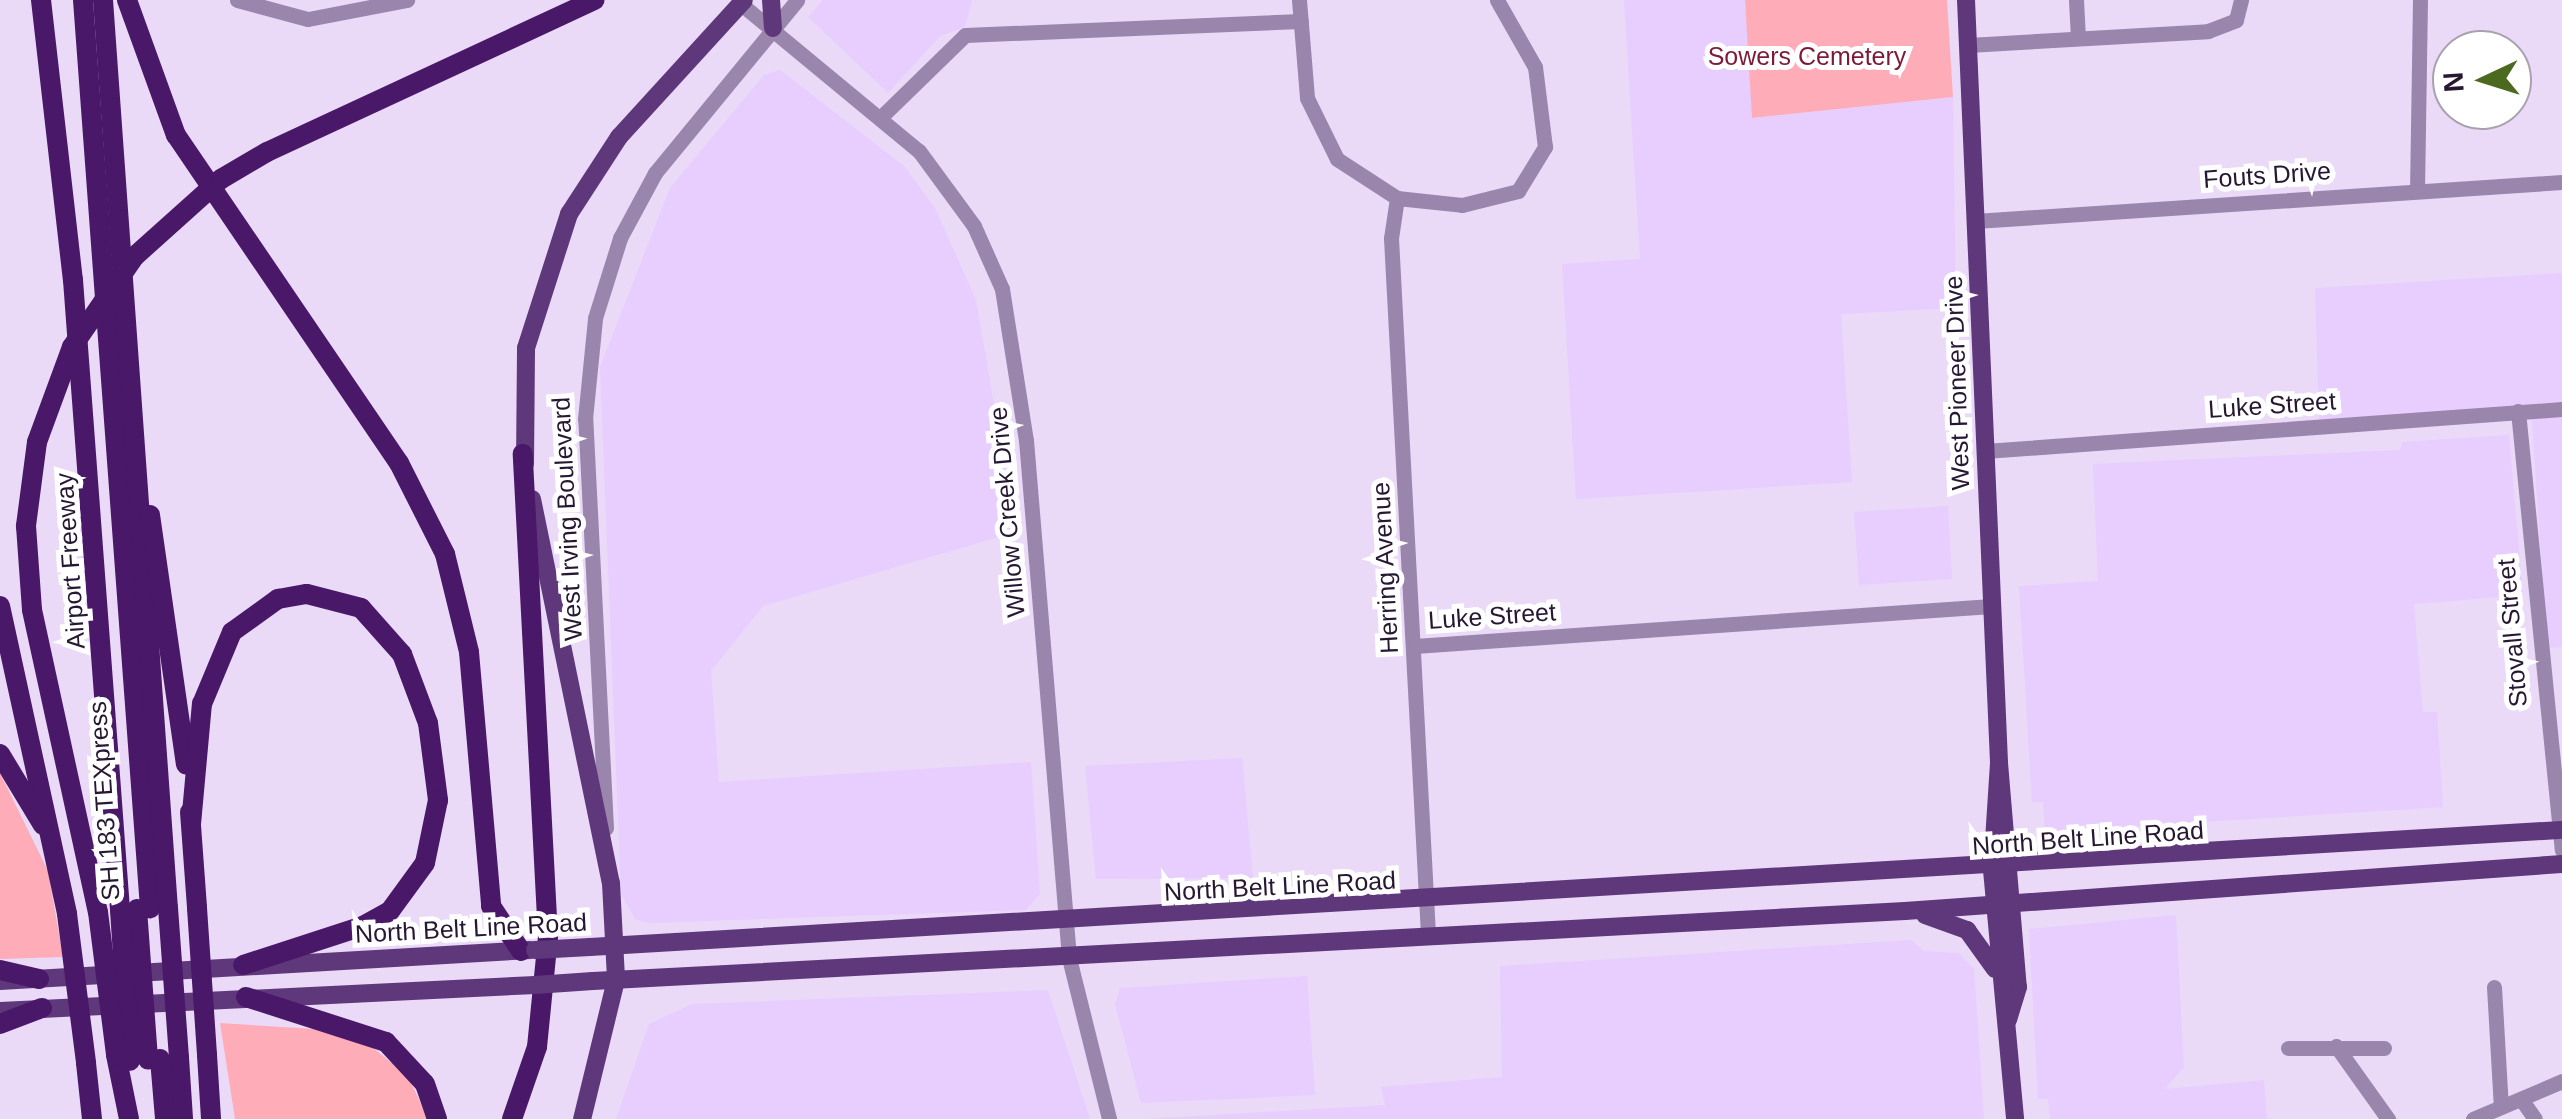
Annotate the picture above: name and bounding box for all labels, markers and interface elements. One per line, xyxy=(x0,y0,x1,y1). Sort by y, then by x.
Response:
north arrow xyxy=(2432,30,2532,130)
park label: Sowers Cemetery xyxy=(1708,41,1906,71)
text: N xyxy=(2437,71,2470,93)
street label: Fouts Drive xyxy=(2202,156,2332,194)
street label: West Pioneer Drive xyxy=(1938,275,1976,491)
street label: Luke Street xyxy=(2207,386,2337,424)
street label: West Irving Boulevard xyxy=(546,396,588,642)
street label: Willow Creek Drive xyxy=(983,406,1031,618)
street label: Airport Freeway xyxy=(49,472,91,650)
street label: Herring Avenue xyxy=(1365,481,1405,655)
street label: Stovall Street xyxy=(2491,558,2533,708)
street label: Luke Street xyxy=(1427,597,1557,635)
street label: SH 183 TEXpress xyxy=(82,700,126,902)
street label: North Belt Line Road xyxy=(1971,815,2205,861)
street label: North Belt Line Road xyxy=(1163,865,1397,907)
street label: North Belt Line Road xyxy=(354,907,588,949)

